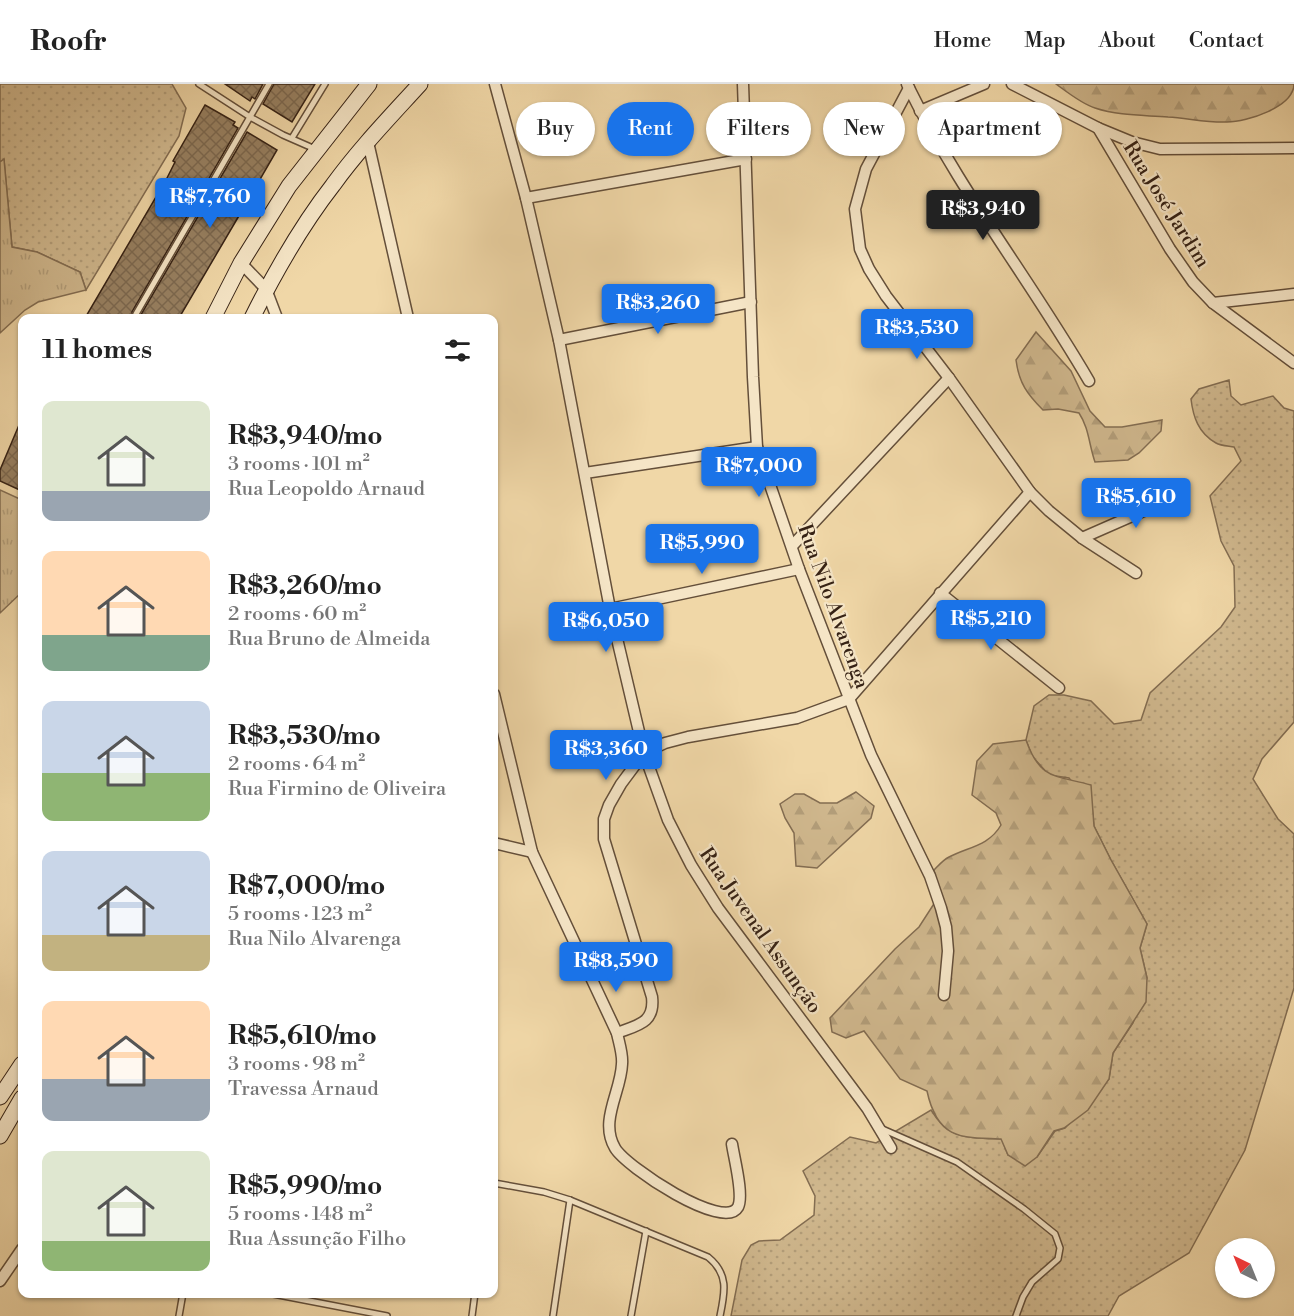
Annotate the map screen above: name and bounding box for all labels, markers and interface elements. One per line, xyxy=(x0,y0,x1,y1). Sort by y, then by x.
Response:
text: Roofr xyxy=(30,24,107,59)
text: Home xyxy=(934,28,991,54)
text: Map xyxy=(1024,28,1066,54)
text: About xyxy=(1099,28,1156,54)
text: Contact xyxy=(1189,28,1264,54)
chip: Buy xyxy=(516,102,595,156)
chip: Rent xyxy=(607,102,694,156)
chip: Filters xyxy=(706,102,811,156)
chip: New xyxy=(823,102,905,156)
chip: Apartment xyxy=(917,102,1062,156)
street label: Rua José Jardim xyxy=(1117,137,1215,273)
pin: R$7,760 xyxy=(155,178,265,229)
text: R$7,760 xyxy=(169,185,251,210)
pin: R$3,940 xyxy=(928,190,1038,241)
text: R$3,940 xyxy=(940,197,1026,222)
pin: R$3,260 xyxy=(603,284,713,335)
text: R$3,260 xyxy=(616,291,700,316)
pin: R$3,530 xyxy=(862,309,972,360)
text: R$3,530 xyxy=(875,316,959,341)
text: 11 homes xyxy=(42,334,152,366)
icon: filters xyxy=(441,334,474,367)
text: R$3,940/mo xyxy=(228,420,383,452)
icon: home xyxy=(90,425,162,497)
pin: R$7,000 xyxy=(704,447,814,498)
text: 3 rooms · 101 m² xyxy=(228,452,370,477)
text: R$7,000 xyxy=(715,454,803,479)
text: Rua Leopoldo Arnaud xyxy=(228,477,425,502)
pin: R$5,610 xyxy=(1081,478,1191,529)
text: R$5,610 xyxy=(1096,485,1176,510)
street label: Rua Nilo Alvarenga xyxy=(791,521,874,693)
pin: R$5,990 xyxy=(647,524,757,575)
text: R$5,990 xyxy=(660,531,744,556)
text: R$3,260/mo xyxy=(228,570,382,602)
icon: home xyxy=(90,575,162,647)
pin: R$5,210 xyxy=(936,600,1046,651)
text: 2 rooms · 60 m² xyxy=(228,602,366,627)
pin: R$6,050 xyxy=(551,602,661,653)
text: R$5,210 xyxy=(950,607,1032,632)
text: R$6,050 xyxy=(563,609,649,634)
text: Rua Bruno de Almeida xyxy=(228,627,430,652)
text: R$3,530/mo xyxy=(228,720,381,752)
icon: home xyxy=(90,725,162,797)
pin: R$3,360 xyxy=(551,730,661,781)
text: R$3,360 xyxy=(564,737,648,762)
text: 2 rooms · 64 m² xyxy=(228,752,365,777)
text: Rua Firmino de Oliveira xyxy=(228,777,446,802)
street label: Rua Juvenal Assunção xyxy=(693,843,827,1019)
text: R$7,000/mo xyxy=(228,870,385,902)
icon: home xyxy=(90,875,162,947)
text: 5 rooms · 123 m² xyxy=(228,902,372,927)
text: Rua Nilo Alvarenga xyxy=(228,927,401,952)
pin: R$8,590 xyxy=(561,942,671,993)
text: R$8,590 xyxy=(573,949,659,974)
text: R$5,610/mo xyxy=(228,1020,377,1052)
icon: home xyxy=(90,1025,162,1097)
text: 3 rooms · 98 m² xyxy=(228,1052,365,1077)
text: Travessa Arnaud xyxy=(228,1077,379,1102)
text: R$5,990/mo xyxy=(228,1170,382,1202)
icon: home xyxy=(90,1175,162,1247)
text: 5 rooms · 148 m² xyxy=(228,1202,372,1227)
text: Rua Assunção Filho xyxy=(228,1227,406,1252)
north arrow xyxy=(1215,1238,1275,1298)
map controls xyxy=(1215,1238,1275,1298)

